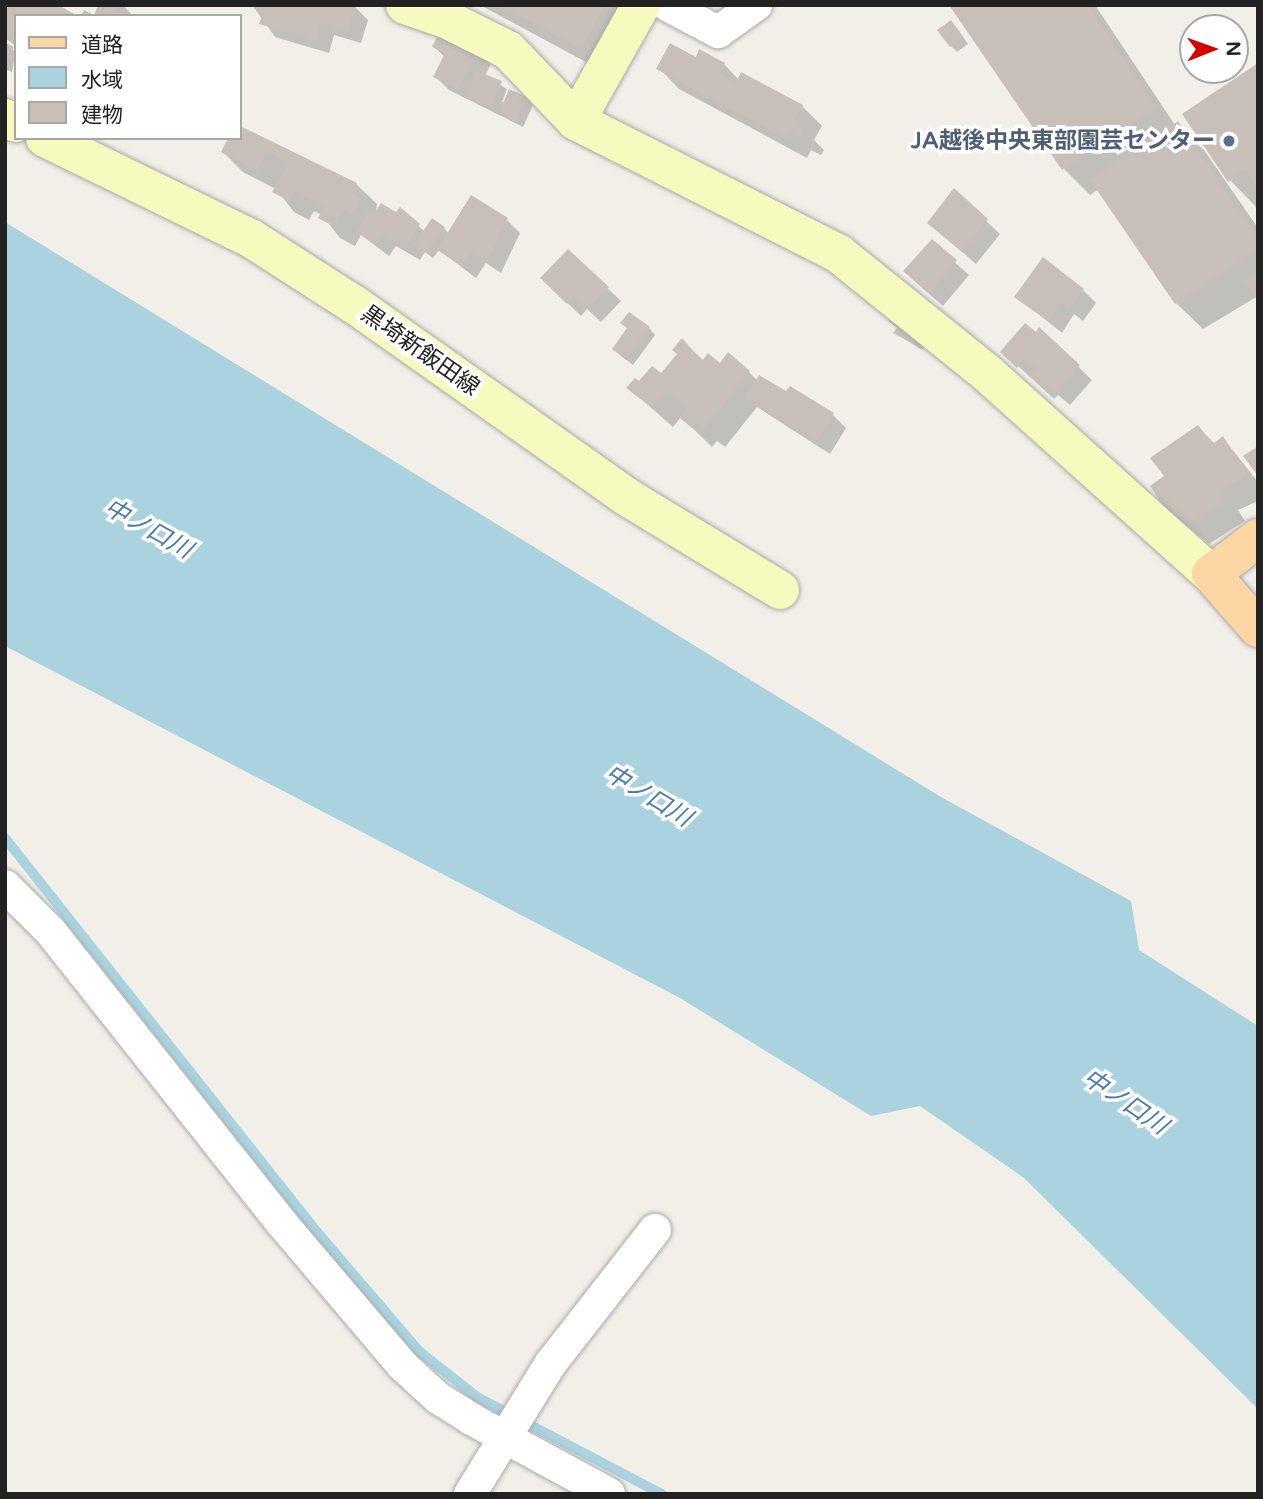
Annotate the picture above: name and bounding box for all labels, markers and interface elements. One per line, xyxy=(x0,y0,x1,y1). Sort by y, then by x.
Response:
legend xyxy=(14,14,242,140)
north arrow xyxy=(1179,14,1249,84)
text: 道路 xyxy=(81,33,123,58)
text: N xyxy=(1222,41,1244,56)
text: 水域 xyxy=(81,68,123,93)
text: 建物 xyxy=(81,103,123,128)
place label: JA越後中央東部園芸センター xyxy=(911,127,1215,155)
marker: JA越後中央東部園芸センター xyxy=(1221,133,1237,149)
street label: 黒埼新飯田線 xyxy=(356,300,484,402)
water label: 中ノ口川 xyxy=(99,493,197,565)
water label: 中ノ口川 xyxy=(599,759,697,833)
water label: 中ノ口川 xyxy=(1077,1063,1173,1141)

